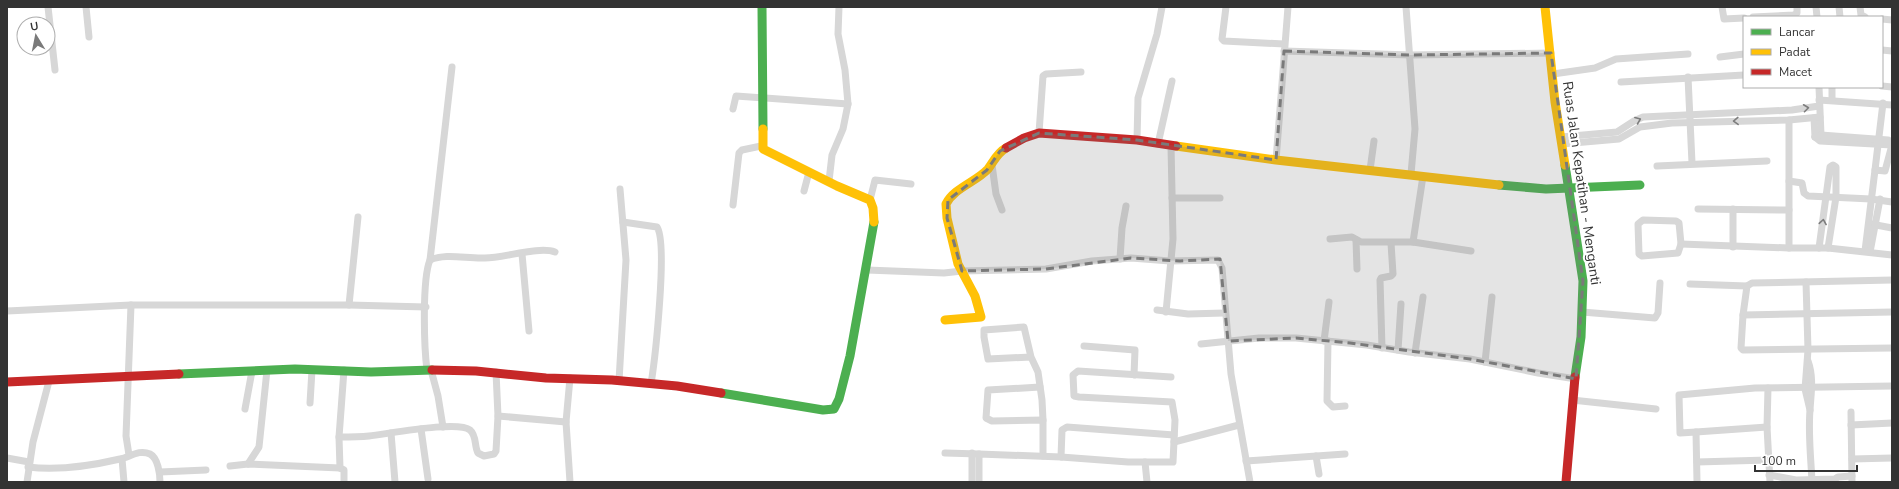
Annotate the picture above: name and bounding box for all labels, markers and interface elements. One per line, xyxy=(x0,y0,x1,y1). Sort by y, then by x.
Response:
north arrow xyxy=(16,16,56,56)
legend xyxy=(1743,16,1883,88)
text: U xyxy=(29,19,40,35)
text: Lancar xyxy=(1779,24,1816,40)
text: Padat xyxy=(1779,44,1811,60)
text: Macet xyxy=(1779,64,1812,80)
street label: Ruas Jalan Kepatihan - Menganti xyxy=(1558,80,1605,286)
one-way arrow xyxy=(1803,104,1809,113)
one-way arrow xyxy=(1634,116,1641,124)
one-way arrow xyxy=(1733,117,1739,126)
one-way arrow xyxy=(1818,219,1827,225)
scale bar xyxy=(1755,447,1857,473)
text: 100 m xyxy=(1761,453,1796,469)

